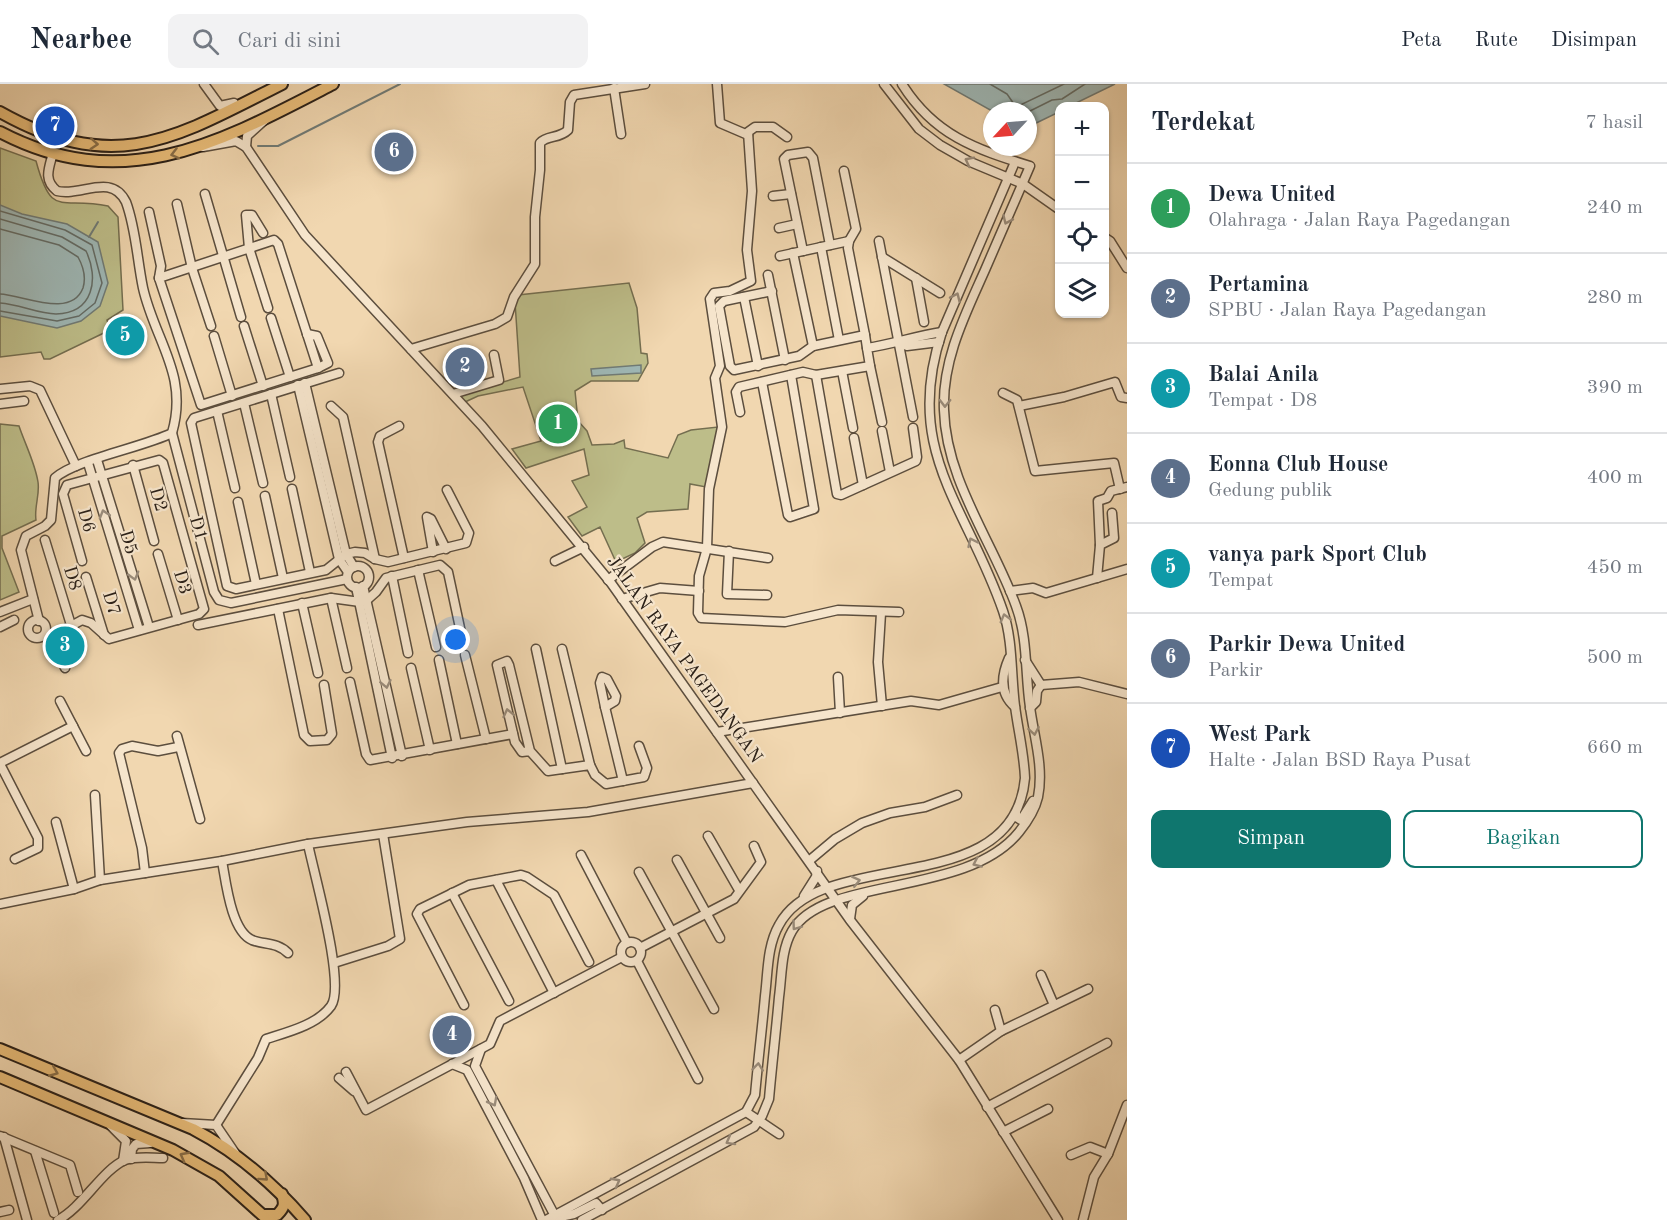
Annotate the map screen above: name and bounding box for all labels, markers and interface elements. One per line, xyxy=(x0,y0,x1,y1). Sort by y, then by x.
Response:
search box xyxy=(168,14,588,68)
icon: search xyxy=(189,25,222,58)
text: Nearbee xyxy=(30,27,132,55)
text: Cari di sini xyxy=(237,30,341,52)
text: Peta xyxy=(1401,30,1442,51)
text: Rute xyxy=(1475,30,1518,51)
text: Disimpan xyxy=(1551,30,1637,51)
north arrow xyxy=(983,102,1037,156)
map controls xyxy=(1055,102,1109,318)
button: + xyxy=(1055,102,1109,156)
pin: 7 xyxy=(36,104,74,148)
text: Terdekat xyxy=(1151,110,1255,136)
text: 7 hasil xyxy=(1586,113,1643,133)
pin: 6 xyxy=(374,130,414,174)
one-way arrow xyxy=(89,137,99,150)
one-way arrow xyxy=(170,147,180,160)
button: − xyxy=(1055,156,1109,210)
one-way arrow xyxy=(965,157,975,168)
text: Dewa United xyxy=(1208,184,1336,206)
text: 1 xyxy=(1165,198,1176,218)
text: 240 m xyxy=(1587,198,1643,218)
button: locate xyxy=(1055,210,1109,264)
text: Olahraga · Jalan Raya Pagedangan xyxy=(1208,211,1511,231)
one-way arrow xyxy=(1002,213,1014,224)
button: layers xyxy=(1055,264,1109,318)
text: Pertamina xyxy=(1208,274,1309,296)
text: 2 xyxy=(1165,288,1176,308)
text: 280 m xyxy=(1587,288,1643,308)
one-way arrow xyxy=(949,292,961,303)
text: SPBU · Jalan Raya Pagedangan xyxy=(1208,301,1487,321)
pin: 5 xyxy=(106,314,144,358)
pin: 2 xyxy=(446,344,484,390)
text: Balai Anila xyxy=(1208,364,1319,386)
text: 3 xyxy=(1165,378,1176,398)
text: 390 m xyxy=(1587,378,1643,398)
text: Tempat · D8 xyxy=(1208,391,1317,411)
one-way arrow xyxy=(938,398,951,407)
pin: 1 xyxy=(538,402,578,446)
text: Eonna Club House xyxy=(1208,454,1388,476)
text: 4 xyxy=(1165,468,1176,488)
text: 400 m xyxy=(1587,468,1643,488)
text: Gedung publik xyxy=(1208,481,1332,501)
street label: D2 xyxy=(146,485,170,514)
street label: D6 xyxy=(74,506,98,535)
one-way arrow xyxy=(99,509,111,520)
street label: D1 xyxy=(186,514,210,543)
street label: D5 xyxy=(116,528,140,557)
one-way arrow xyxy=(968,538,980,549)
text: vanya park Sport Club xyxy=(1208,544,1427,566)
street label: JALAN RAYA PAGEDANGAN xyxy=(603,553,765,767)
text: 5 xyxy=(1165,558,1176,578)
text: 450 m xyxy=(1587,558,1643,578)
street label: D8 xyxy=(60,564,84,593)
street label: D3 xyxy=(170,568,194,597)
one-way arrow xyxy=(127,570,139,581)
text: Tempat xyxy=(1208,571,1273,591)
street label: D7 xyxy=(99,589,123,618)
one-way arrow xyxy=(999,613,1012,623)
pin: 3 xyxy=(46,624,84,668)
your location xyxy=(441,625,470,654)
text: Parkir Dewa United xyxy=(1208,634,1405,656)
text: 6 xyxy=(1165,648,1176,668)
text: 500 m xyxy=(1587,648,1643,668)
text: Parkir xyxy=(1208,661,1263,681)
one-way arrow xyxy=(379,679,392,689)
one-way arrow xyxy=(502,708,515,718)
text: West Park xyxy=(1208,724,1311,746)
one-way arrow xyxy=(1027,726,1040,736)
text: 7 xyxy=(1165,738,1176,758)
text: 660 m xyxy=(1587,738,1643,758)
text: Halte · Jalan BSD Raya Pusat xyxy=(1208,751,1471,771)
button: Simpan xyxy=(1151,810,1391,868)
button: Bagikan xyxy=(1403,810,1643,868)
one-way arrow xyxy=(973,856,984,868)
one-way arrow xyxy=(851,875,861,888)
one-way arrow xyxy=(793,919,804,930)
pin: 4 xyxy=(432,1012,472,1058)
one-way arrow xyxy=(751,1062,764,1071)
one-way arrow xyxy=(48,1065,59,1077)
one-way arrow xyxy=(486,1095,498,1106)
one-way arrow xyxy=(726,1134,736,1145)
one-way arrow xyxy=(179,1152,190,1163)
one-way arrow xyxy=(257,1170,268,1181)
one-way arrow xyxy=(610,1178,621,1190)

